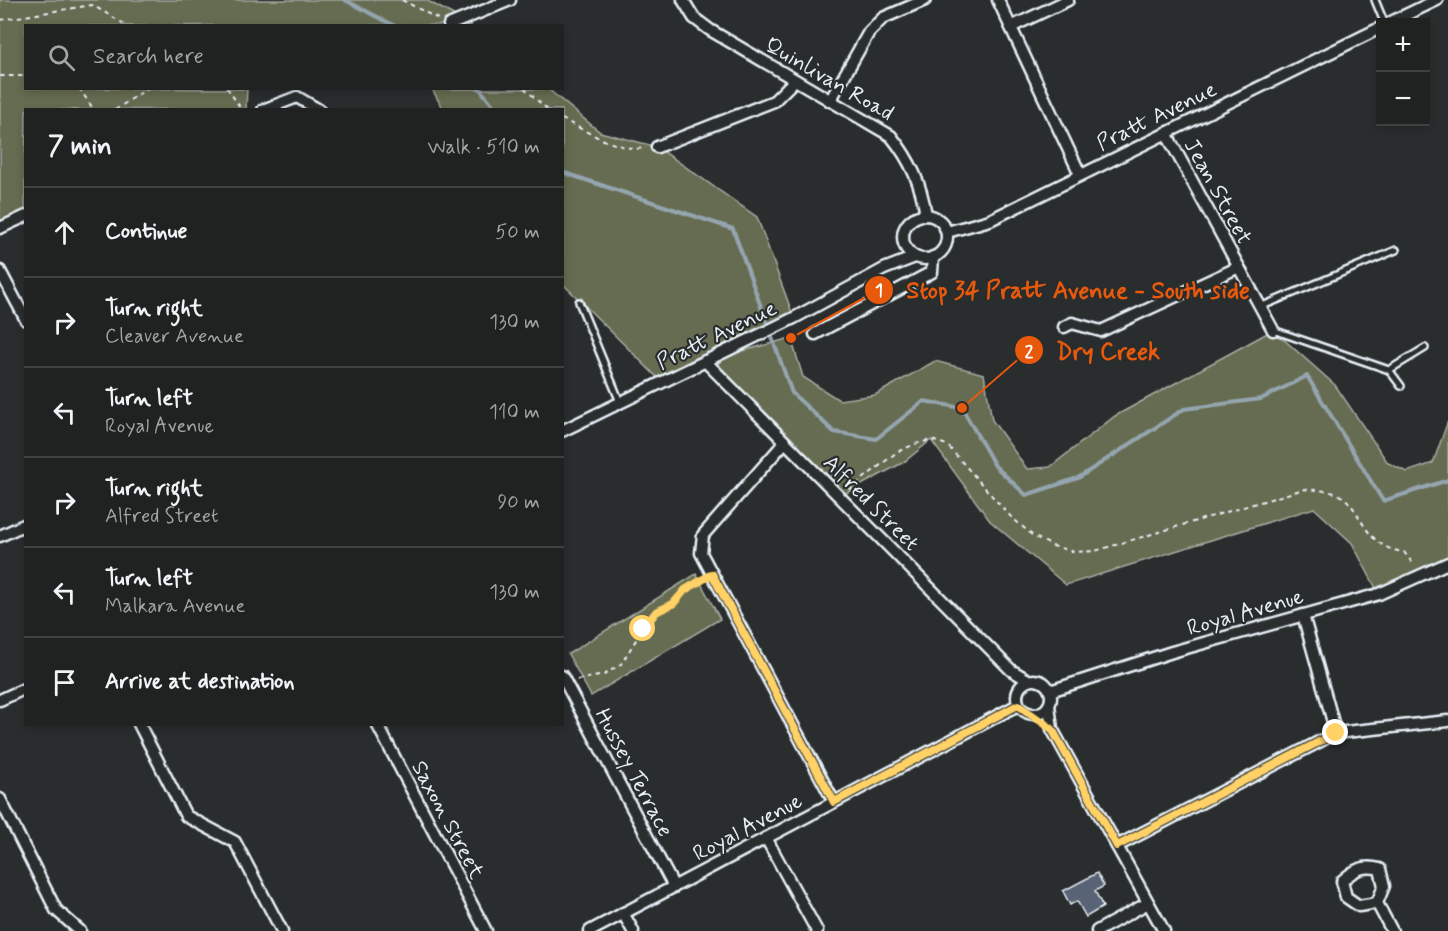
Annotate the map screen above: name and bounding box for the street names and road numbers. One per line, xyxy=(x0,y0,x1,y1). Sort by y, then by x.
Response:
street label: Quinlivan Road xyxy=(759,32,899,128)
street label: Pratt Avenue xyxy=(1092,76,1222,158)
street label: Jean Street xyxy=(1177,134,1258,250)
street label: Pratt Avenue xyxy=(652,295,782,377)
street label: Alfred Street xyxy=(817,449,925,557)
street label: Royal Avenue xyxy=(1184,583,1307,643)
street label: Hussey Terrace xyxy=(588,704,679,842)
street label: Saxon Street xyxy=(404,756,490,884)
street label: Royal Avenue xyxy=(688,787,807,868)

